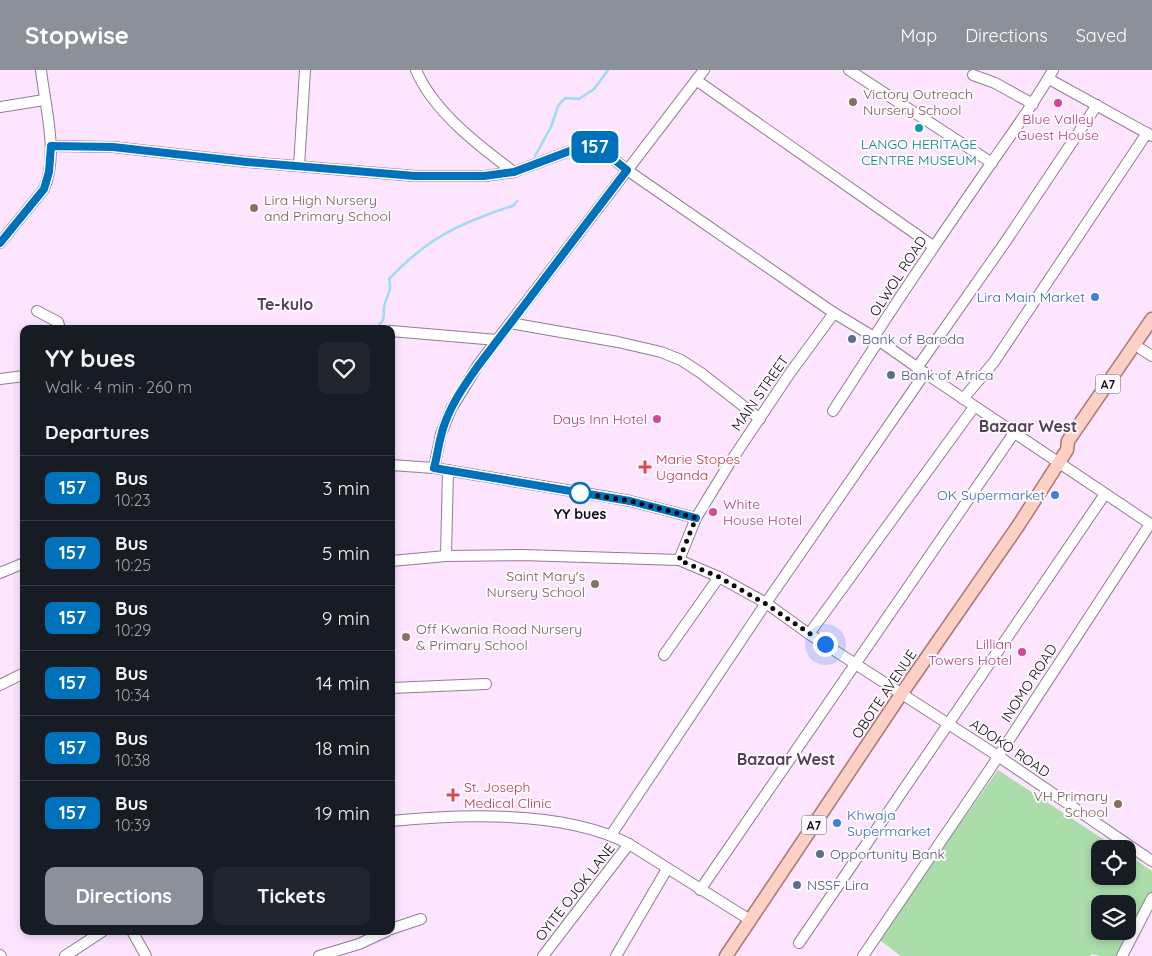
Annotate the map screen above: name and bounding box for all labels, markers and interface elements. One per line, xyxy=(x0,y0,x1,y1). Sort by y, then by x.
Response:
text: Stopwise xyxy=(25,20,129,50)
text: Map xyxy=(900,24,937,47)
text: Directions xyxy=(965,24,1048,47)
text: Saved xyxy=(1076,24,1127,47)
place label: Victory Outreach Nursery School xyxy=(863,85,973,119)
marker: Victory Outreach Nursery School xyxy=(847,96,859,108)
marker: Blue Valley Guest House xyxy=(1052,97,1064,109)
place label: Blue Valley Guest House xyxy=(1017,110,1099,144)
marker: LANGO HERITAGE CENTRE MUSEUM xyxy=(913,122,925,134)
line badge: 157 xyxy=(566,131,624,163)
text: 157 xyxy=(581,135,609,158)
place label: LANGO HERITAGE CENTRE MUSEUM xyxy=(861,135,977,169)
place label: Lira High Nursery and Primary School xyxy=(264,191,391,225)
marker: Lira High Nursery and Primary School xyxy=(248,202,260,214)
street label: OLWOL ROAD xyxy=(865,232,931,320)
place label: Lira Main Market xyxy=(977,288,1085,306)
marker: Lira Main Market xyxy=(1089,291,1101,303)
district label: Te-kulo xyxy=(257,294,313,314)
place label: Bank of Baroda xyxy=(862,330,964,348)
marker: Bank of Baroda xyxy=(846,333,858,345)
button: heart xyxy=(318,342,370,394)
text: YY bues xyxy=(45,343,135,373)
street label: MAIN STREET xyxy=(727,352,793,434)
place label: Bank of Africa xyxy=(901,366,994,384)
marker: Bank of Africa xyxy=(885,369,897,381)
road number: A7 xyxy=(1096,374,1120,394)
text: Walk · 4 min · 260 m xyxy=(45,377,192,397)
place label: Days Inn Hotel xyxy=(552,410,647,428)
marker: Days Inn Hotel xyxy=(651,413,663,425)
district label: Bazaar West xyxy=(979,416,1077,436)
text: Departures xyxy=(45,420,149,444)
place label: Marie Stopes Uganda xyxy=(656,450,740,484)
marker: Marie Stopes Uganda xyxy=(638,460,652,474)
text: Bus xyxy=(115,466,148,490)
text: 157 xyxy=(59,476,86,499)
text: 3 min xyxy=(322,476,370,500)
marker: YY bues xyxy=(569,482,591,504)
place label: OK Supermarket xyxy=(937,486,1045,504)
marker: OK Supermarket xyxy=(1049,489,1061,501)
text: 10:23 xyxy=(115,490,151,510)
place label: White House Hotel xyxy=(723,495,802,529)
place label: YY bues xyxy=(554,505,607,523)
marker: White House Hotel xyxy=(707,506,719,518)
text: Bus xyxy=(115,531,148,555)
text: 157 xyxy=(59,541,86,564)
text: 5 min xyxy=(322,541,370,565)
text: 10:25 xyxy=(115,555,151,575)
place label: Saint Mary's Nursery School xyxy=(487,567,585,601)
marker: Saint Mary's Nursery School xyxy=(589,578,601,590)
text: Bus xyxy=(115,596,148,620)
text: 157 xyxy=(59,606,86,629)
text: 9 min xyxy=(322,606,370,630)
text: 10:29 xyxy=(115,620,151,640)
place label: Off Kwania Road Nursery & Primary School xyxy=(416,620,582,654)
marker: Off Kwania Road Nursery & Primary School xyxy=(400,631,412,643)
your location xyxy=(813,632,838,657)
place label: Lillian Towers Hotel xyxy=(928,635,1012,669)
street label: INOMO ROAD xyxy=(997,641,1061,725)
street label: OBOTE AVENUE xyxy=(848,646,920,742)
marker: Lillian Towers Hotel xyxy=(1016,646,1028,658)
text: Bus xyxy=(115,661,148,685)
text: 157 xyxy=(59,671,86,694)
text: 14 min xyxy=(316,671,370,695)
text: 10:34 xyxy=(115,685,150,705)
street label: ADOKO ROAD xyxy=(967,715,1053,781)
text: Bus xyxy=(115,726,148,750)
text: 157 xyxy=(59,736,86,759)
text: 18 min xyxy=(315,736,370,760)
district label: Bazaar West xyxy=(737,749,835,769)
text: 10:38 xyxy=(115,750,150,770)
place label: St. Joseph Medical Clinic xyxy=(464,778,551,812)
place label: VH Primary School xyxy=(1033,787,1108,821)
marker: St. Joseph Medical Clinic xyxy=(446,788,460,802)
text: Bus xyxy=(115,791,148,815)
marker: VH Primary School xyxy=(1112,798,1124,810)
text: 157 xyxy=(59,801,86,824)
text: 19 min xyxy=(315,801,370,825)
place label: Khwaja Supermarket xyxy=(847,806,931,840)
text: 10:39 xyxy=(115,815,151,835)
road number: A7 xyxy=(802,816,826,834)
marker: Khwaja Supermarket xyxy=(831,817,843,829)
street label: OYITE OJOK LANE xyxy=(531,840,619,944)
map controls xyxy=(1091,840,1136,940)
button: locate xyxy=(1091,840,1136,885)
place label: Opportunity Bank xyxy=(830,845,945,863)
marker: Opportunity Bank xyxy=(814,848,826,860)
button: Directions xyxy=(45,867,203,925)
button: Tickets xyxy=(213,867,370,925)
place label: NSSF Lira xyxy=(807,876,869,894)
marker: NSSF Lira xyxy=(791,879,803,891)
button: layers xyxy=(1091,895,1136,940)

